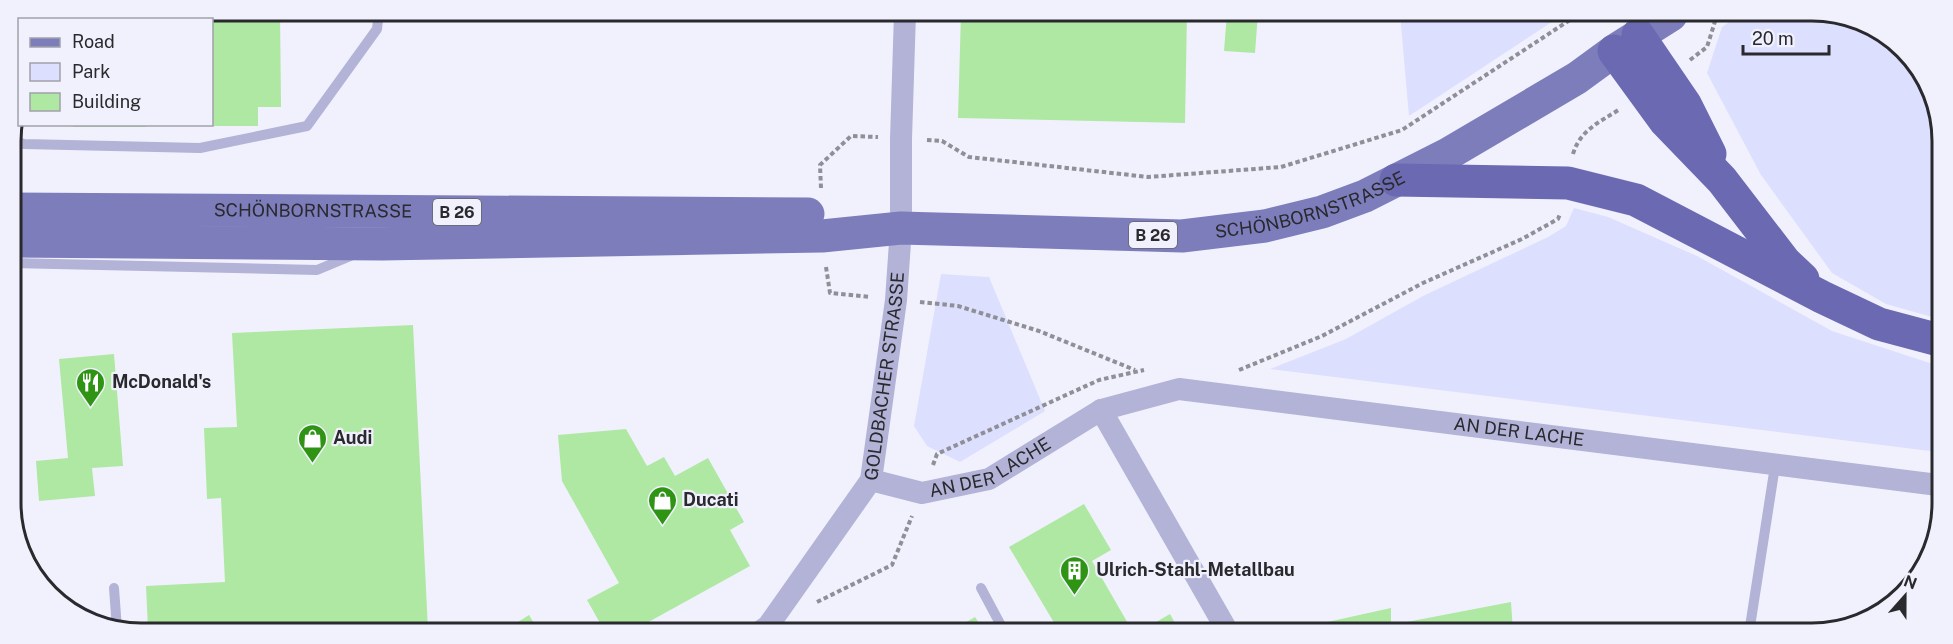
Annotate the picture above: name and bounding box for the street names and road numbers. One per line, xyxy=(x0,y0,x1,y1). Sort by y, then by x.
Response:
street label: SCHÖNBORNSTRASSE xyxy=(1214,167,1408,242)
street label: SCHÖNBORNSTRASSE xyxy=(214,199,412,222)
road number: B 26 xyxy=(433,199,481,225)
road number: B 26 xyxy=(1129,222,1177,248)
street label: GOLDBACHER STRASSE xyxy=(860,271,908,482)
street label: AN DER LACHE xyxy=(1453,413,1585,450)
street label: AN DER LACHE xyxy=(927,433,1054,501)

